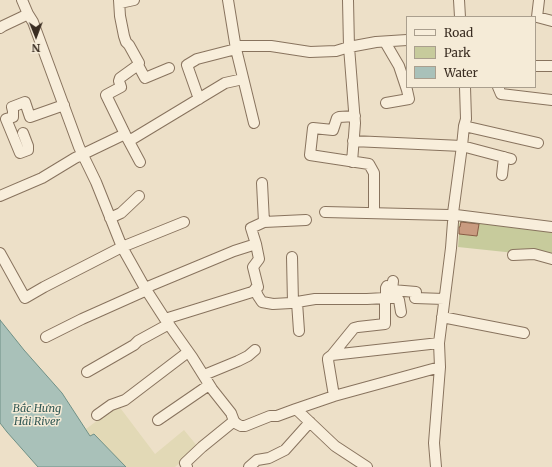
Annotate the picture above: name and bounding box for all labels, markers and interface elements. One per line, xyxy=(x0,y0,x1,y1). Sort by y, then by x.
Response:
north arrow xyxy=(16,16,56,56)
legend xyxy=(406,16,536,88)
text: Road xyxy=(444,25,473,40)
text: N xyxy=(32,41,41,55)
text: Park xyxy=(444,45,471,60)
text: Water xyxy=(444,65,478,80)
water label: Bắc Hưng Hải River xyxy=(13,402,61,428)

